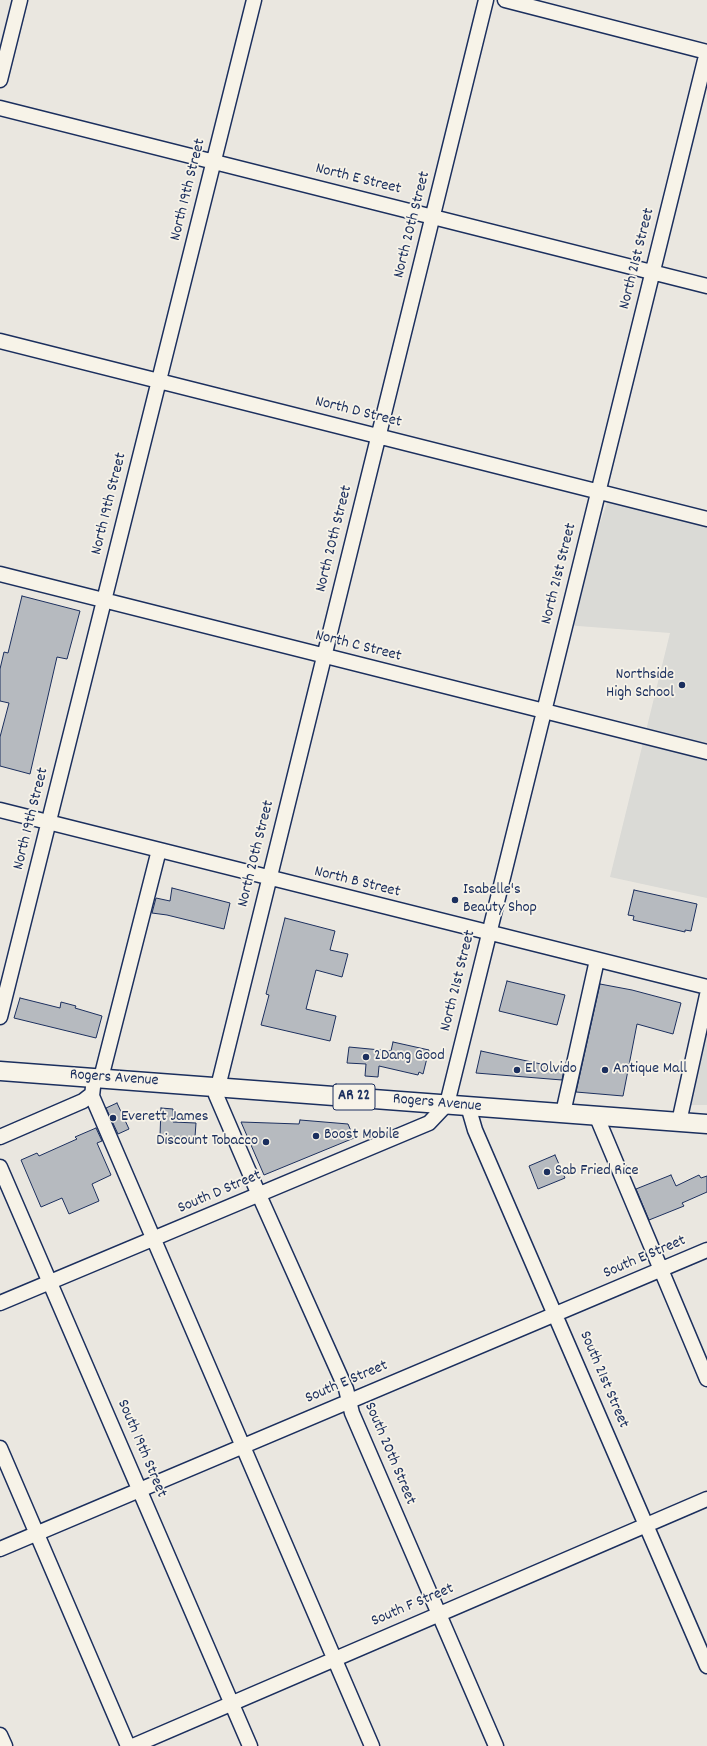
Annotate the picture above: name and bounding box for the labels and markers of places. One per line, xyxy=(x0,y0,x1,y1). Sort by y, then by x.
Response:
place label: Northside High School xyxy=(606,666,674,704)
marker: Northside High School xyxy=(677,680,687,690)
place label: Isabelle's Beauty Shop xyxy=(463,881,537,919)
marker: Isabelle's Beauty Shop xyxy=(450,895,460,905)
place label: 2Dang Good xyxy=(374,1047,445,1067)
marker: 2Dang Good xyxy=(361,1052,371,1062)
place label: El Olvido xyxy=(525,1060,577,1080)
place label: Antique Mall xyxy=(613,1060,687,1080)
marker: El Olvido xyxy=(512,1065,522,1075)
marker: Antique Mall xyxy=(600,1065,610,1075)
place label: Everett James xyxy=(121,1108,209,1128)
marker: Everett James xyxy=(108,1113,118,1123)
place label: Boost Mobile xyxy=(324,1126,399,1146)
marker: Boost Mobile xyxy=(311,1131,321,1141)
place label: Discount Tobacco xyxy=(156,1132,258,1152)
marker: Discount Tobacco xyxy=(261,1137,271,1147)
place label: Sab Fried Rice xyxy=(555,1162,639,1182)
marker: Sab Fried Rice xyxy=(542,1167,552,1177)

